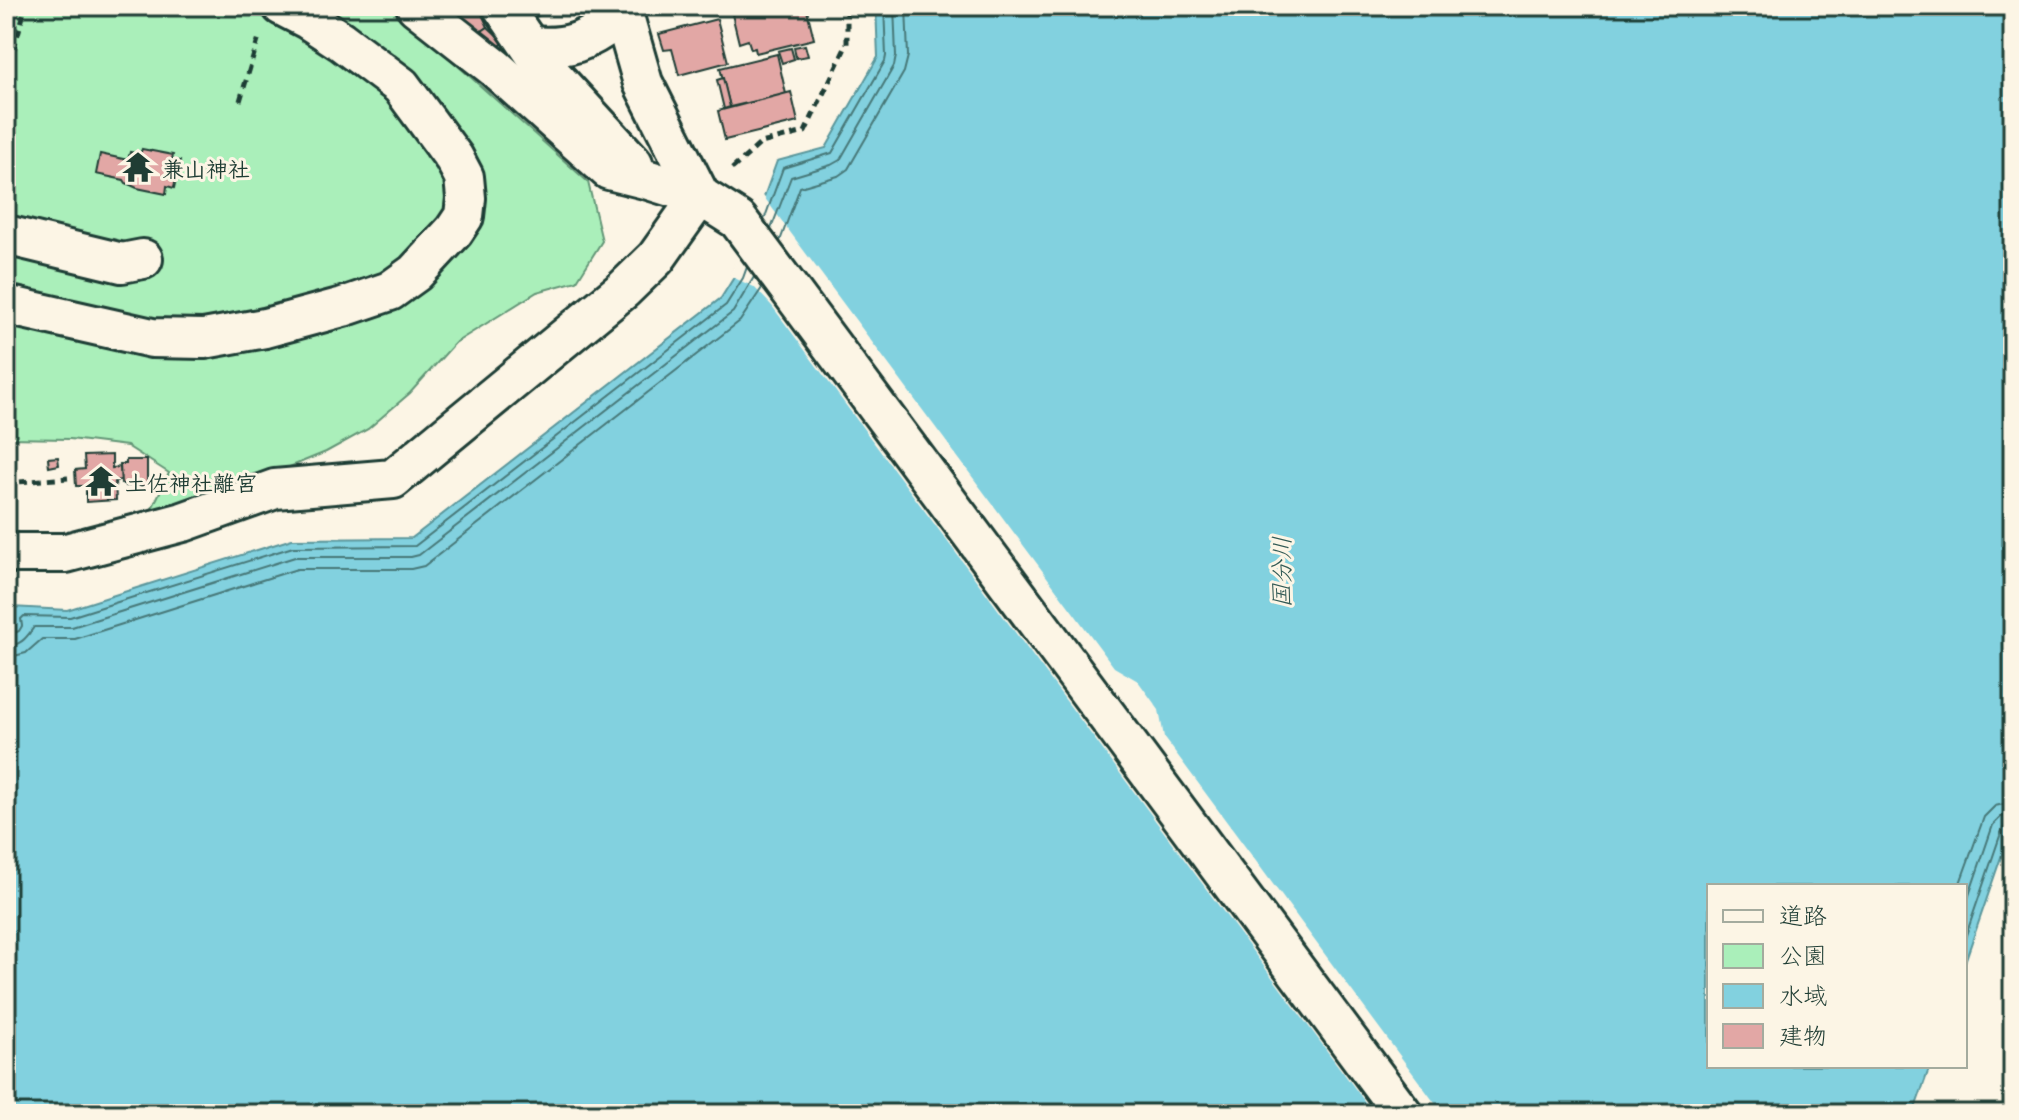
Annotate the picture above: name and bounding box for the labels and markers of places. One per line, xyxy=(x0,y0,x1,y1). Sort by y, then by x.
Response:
temple icon: 兼山神社 xyxy=(121,150,155,184)
place label: 兼山神社 xyxy=(162,151,250,184)
temple icon: 土佐神社離宮 xyxy=(84,464,118,498)
place label: 土佐神社離宮 xyxy=(125,465,257,498)

